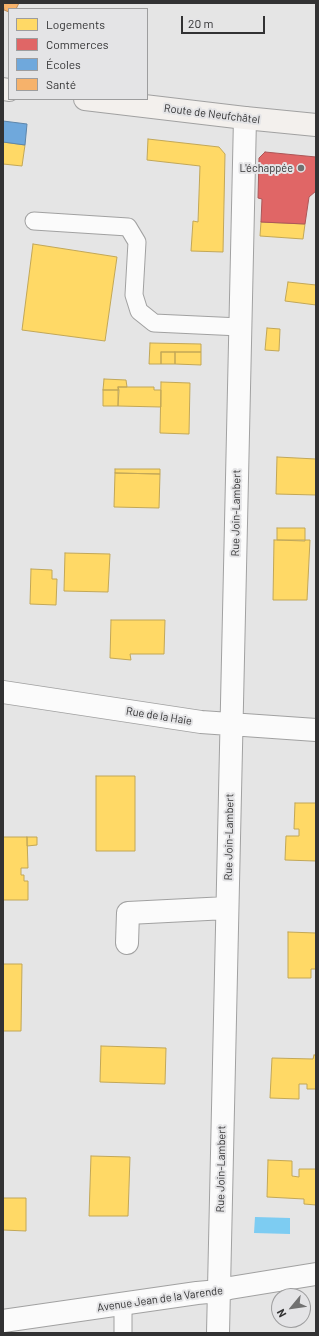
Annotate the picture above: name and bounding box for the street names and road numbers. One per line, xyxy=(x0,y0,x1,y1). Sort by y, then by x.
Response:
street label: Route de Neufchâtel xyxy=(163,102,261,126)
street label: Rue Join-Lambert xyxy=(229,469,243,557)
street label: Rue de la Haie xyxy=(125,704,193,728)
street label: Rue Join-Lambert xyxy=(222,793,236,881)
street label: Rue Join-Lambert xyxy=(214,1125,228,1213)
street label: Avenue Jean de la Varende xyxy=(96,1284,224,1314)

